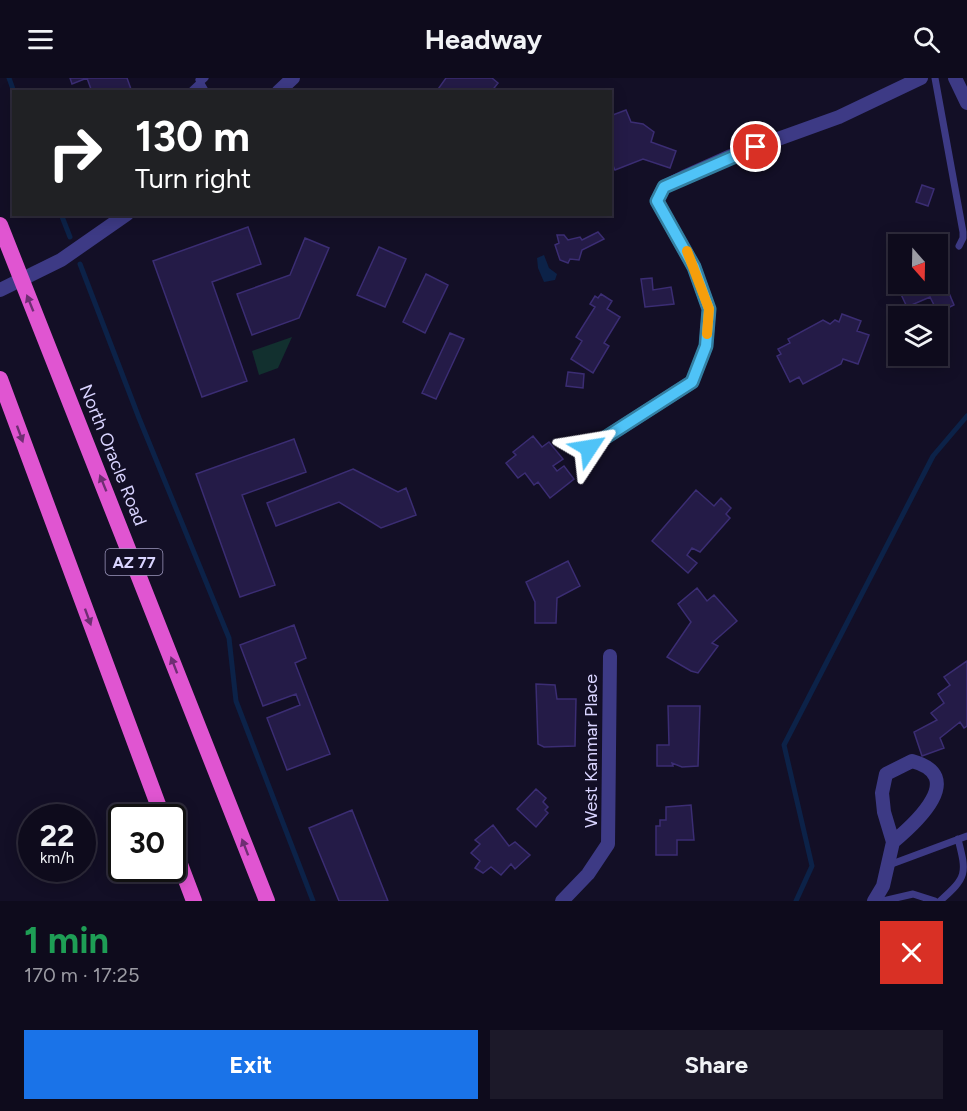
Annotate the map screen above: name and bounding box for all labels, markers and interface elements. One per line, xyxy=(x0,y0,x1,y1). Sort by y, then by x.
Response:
icon: menu xyxy=(24,23,57,56)
text: Headway xyxy=(425,23,542,56)
icon: search xyxy=(910,23,943,56)
text: 130 m xyxy=(135,111,250,162)
icon: right xyxy=(36,114,114,192)
pin xyxy=(730,121,781,172)
icon: arrive xyxy=(739,130,772,163)
text: Turn right xyxy=(135,162,251,195)
north arrow xyxy=(888,234,948,294)
map controls xyxy=(888,234,948,366)
one-way arrow xyxy=(25,293,35,311)
button: layers xyxy=(888,306,948,366)
street label: North Oracle Road xyxy=(75,381,151,529)
position arrow xyxy=(557,416,621,480)
one-way arrow xyxy=(16,425,26,443)
one-way arrow xyxy=(98,474,108,492)
road number: AZ 77 xyxy=(106,549,162,575)
one-way arrow xyxy=(84,608,94,626)
one-way arrow xyxy=(169,656,179,674)
street label: West Kanmar Place xyxy=(580,674,602,828)
speed limit sign: 30 xyxy=(108,804,186,882)
text: 22 xyxy=(40,817,74,854)
one-way arrow xyxy=(240,837,250,855)
text: km/h xyxy=(40,849,74,867)
text: 1 min xyxy=(24,919,109,962)
button: close xyxy=(880,921,943,984)
text: 170 m · 17:25 xyxy=(24,963,139,987)
button: Exit xyxy=(24,1030,478,1099)
button: Share xyxy=(490,1030,943,1099)

